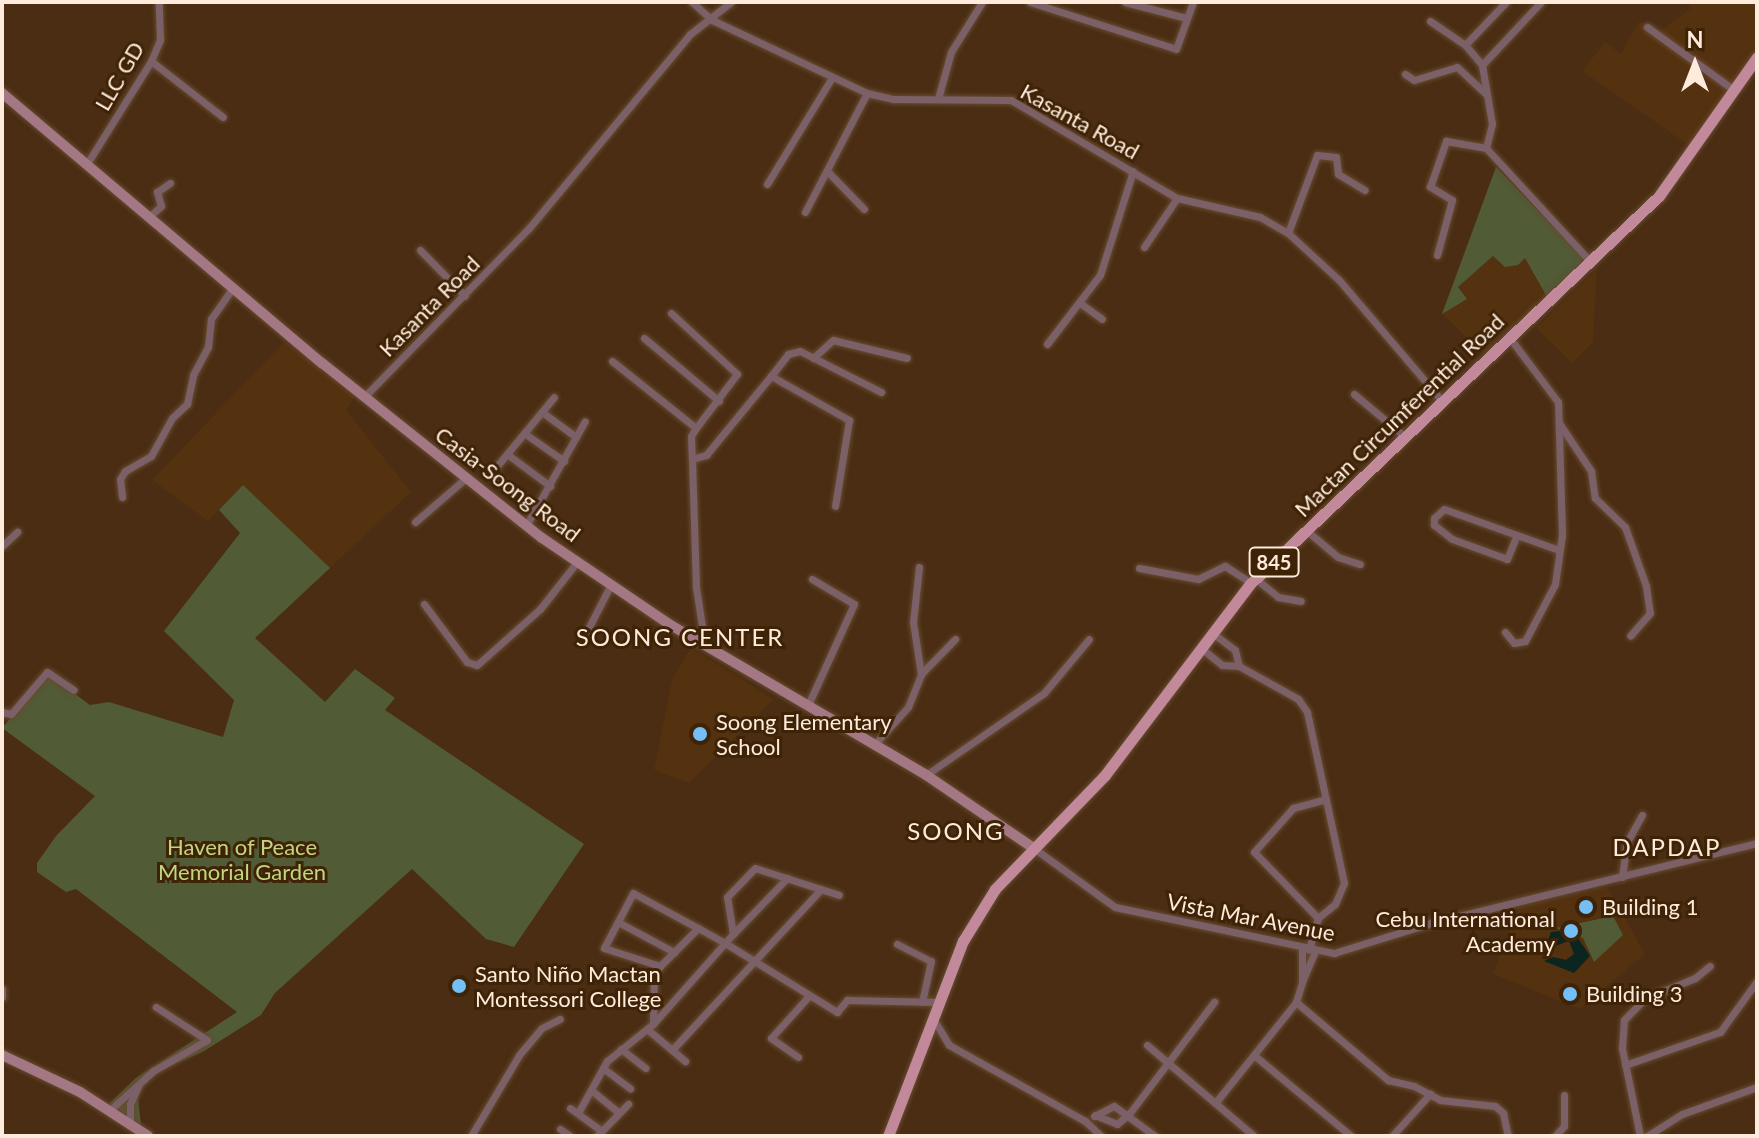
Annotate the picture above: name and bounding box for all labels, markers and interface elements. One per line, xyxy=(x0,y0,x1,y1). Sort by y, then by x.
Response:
north arrow xyxy=(1655,24,1735,104)
text: N xyxy=(1687,26,1703,53)
street label: LLC GD xyxy=(89,37,149,115)
street label: Kasanta Road xyxy=(1016,78,1144,164)
street label: Kasanta Road xyxy=(373,250,485,362)
street label: Mactan Circumferential Road xyxy=(1289,308,1509,522)
street label: Casia-Soong Road xyxy=(430,421,586,547)
road number: 845 xyxy=(1248,546,1300,578)
district label: SOONG CENTER xyxy=(576,623,784,651)
place label: Soong Elementary School xyxy=(716,708,892,760)
marker: Soong Elementary School xyxy=(691,725,709,743)
district label: SOONG xyxy=(907,817,1005,845)
park label: Haven of Peace Memorial Garden xyxy=(158,833,326,884)
district label: DAPDAP xyxy=(1613,833,1721,861)
street label: Vista Mar Avenue xyxy=(1164,888,1338,946)
place label: Building 1 xyxy=(1602,894,1698,920)
marker: Building 1 xyxy=(1577,898,1595,916)
place label: Cebu International Academy xyxy=(1376,905,1555,956)
marker: Cebu International Academy xyxy=(1562,922,1580,940)
place label: Santo Niño Mactan Montessori College xyxy=(475,960,661,1012)
marker: Santo Niño Mactan Montessori College xyxy=(450,977,468,995)
place label: Building 3 xyxy=(1586,981,1682,1007)
marker: Building 3 xyxy=(1561,985,1579,1003)

